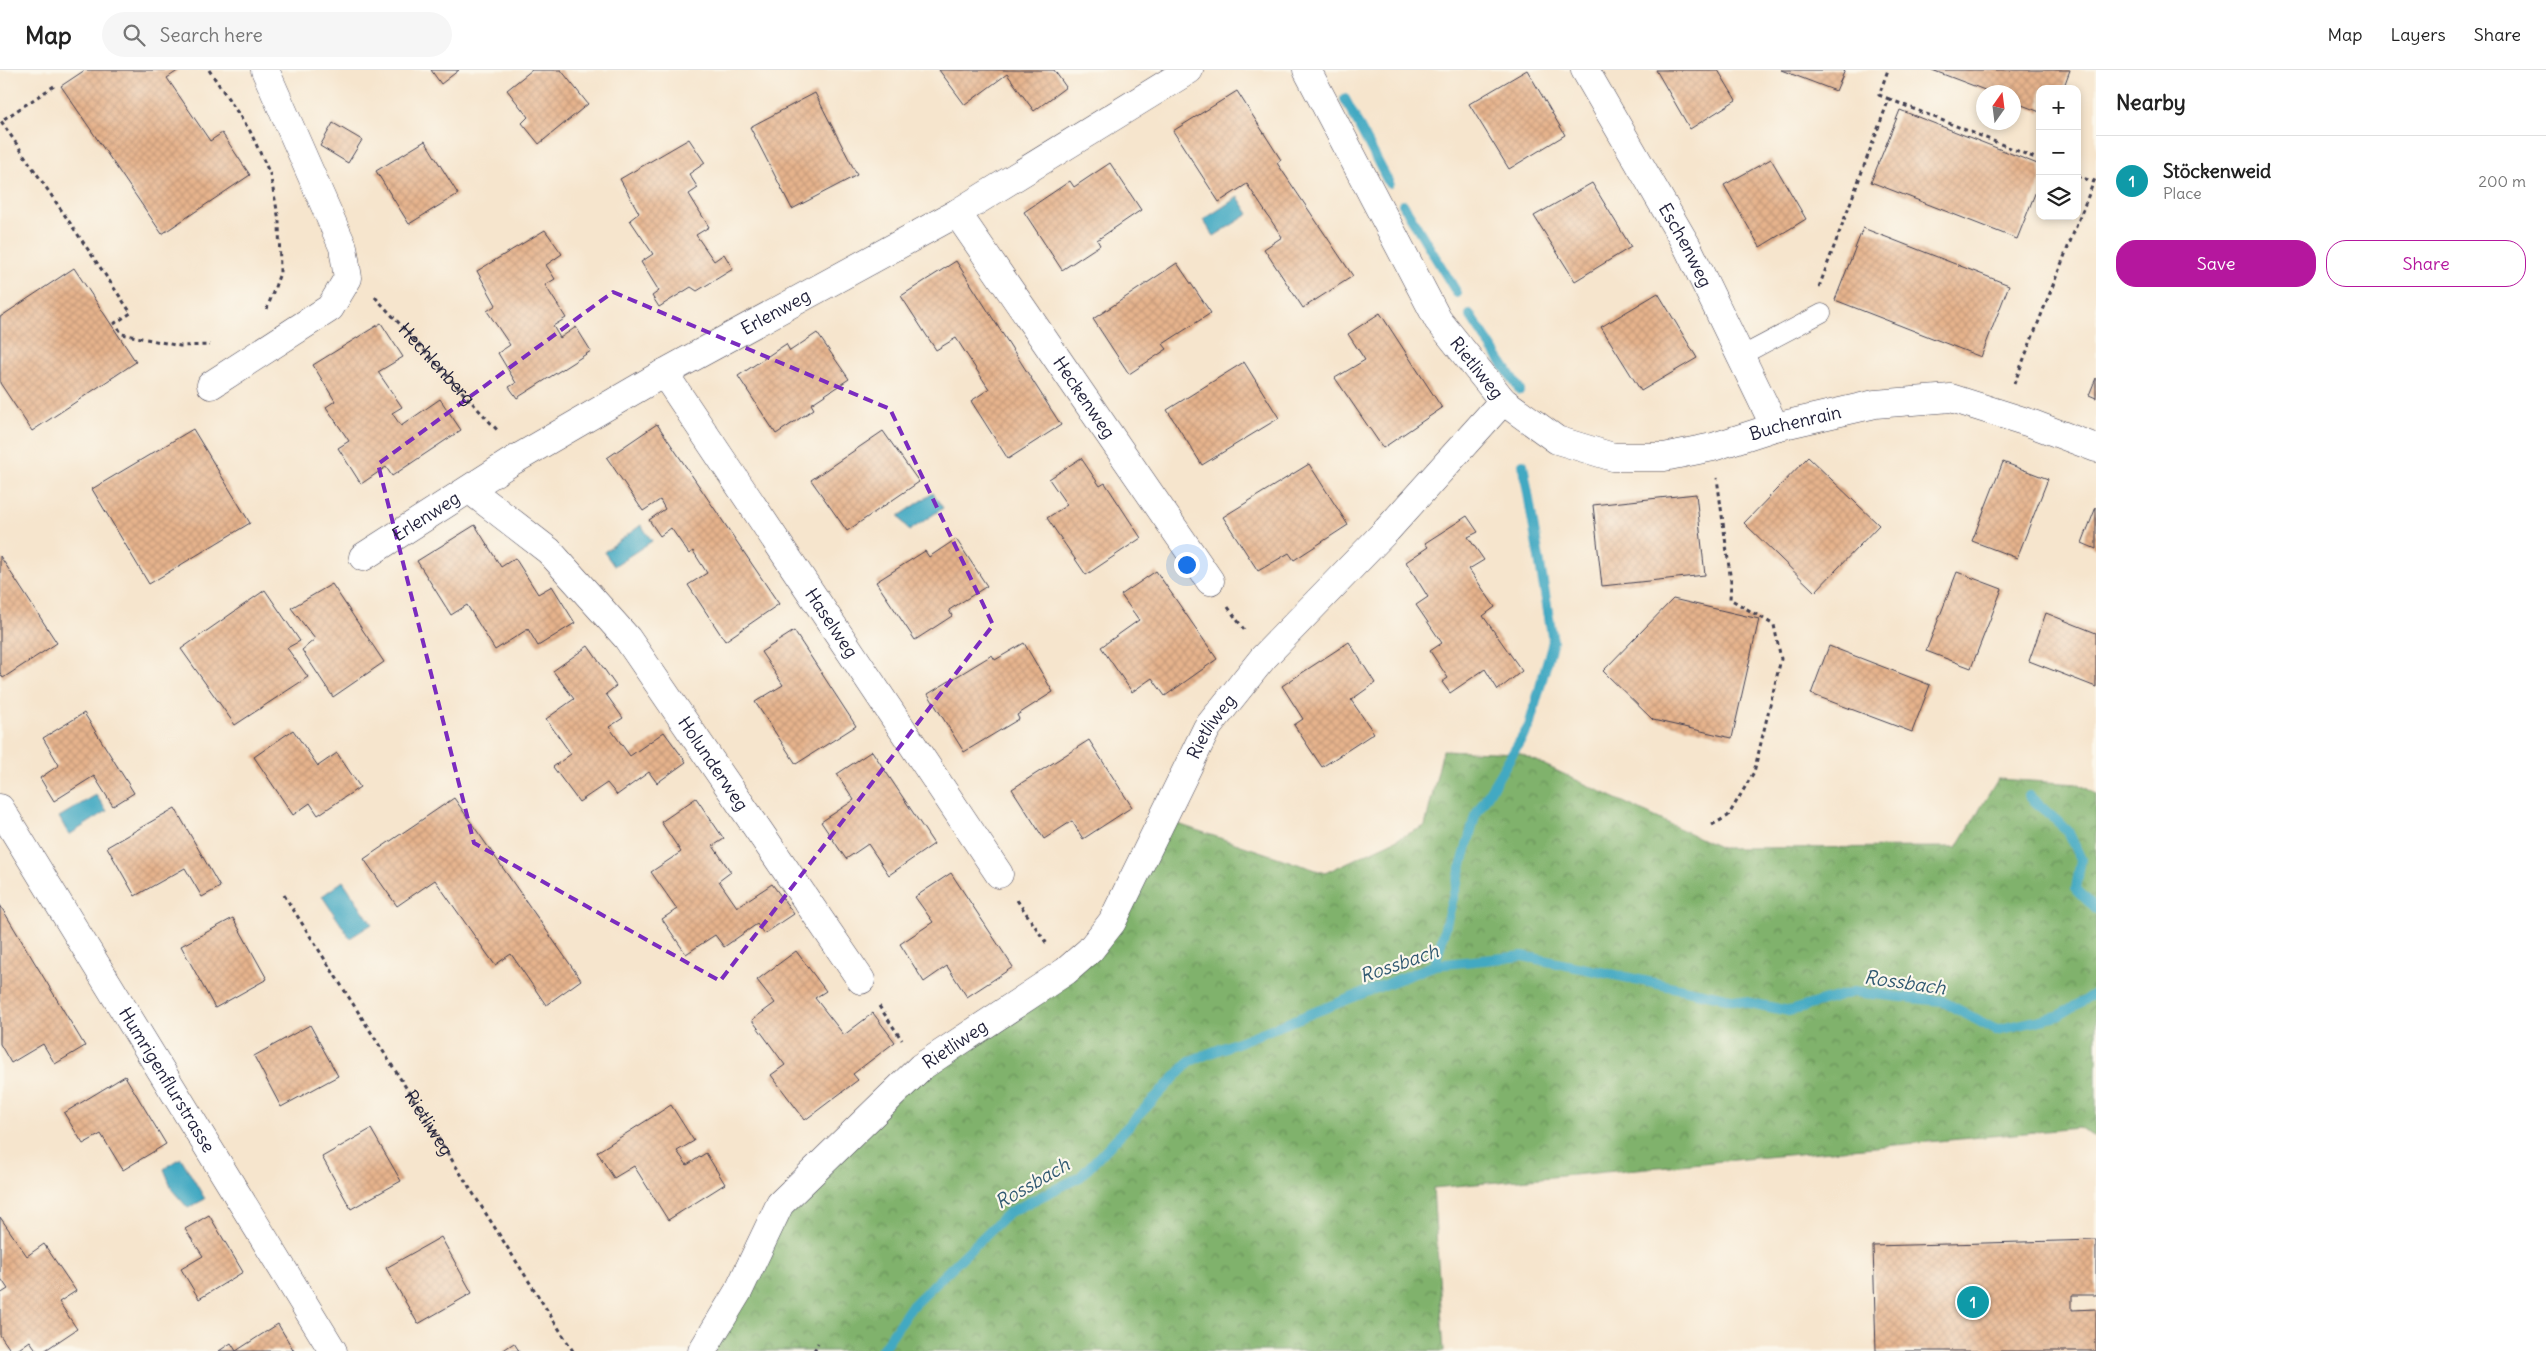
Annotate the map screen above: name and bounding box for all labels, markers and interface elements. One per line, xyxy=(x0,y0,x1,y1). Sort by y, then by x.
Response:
search box xyxy=(102,12,452,57)
text: Map xyxy=(25,20,72,50)
icon: search xyxy=(120,21,148,49)
text: Search here xyxy=(160,23,263,47)
text: Map xyxy=(2327,23,2362,46)
text: Layers xyxy=(2390,23,2446,46)
text: Share xyxy=(2474,23,2521,46)
north arrow xyxy=(1976,85,2021,130)
map controls xyxy=(2036,85,2081,220)
button: + xyxy=(2036,85,2081,130)
text: Nearby xyxy=(2116,89,2186,116)
button: − xyxy=(2036,130,2081,175)
text: Stöckenweid xyxy=(2163,159,2271,183)
text: 1 xyxy=(2129,171,2135,191)
text: 200 m xyxy=(2478,171,2526,191)
button: layers xyxy=(2036,175,2081,220)
text: Place xyxy=(2163,183,2202,203)
street label: Eschenweg xyxy=(1654,199,1717,291)
button: Save xyxy=(2116,240,2316,287)
button: Share xyxy=(2326,240,2526,287)
street label: Erlenweg xyxy=(737,283,814,340)
street label: Hechlenberg xyxy=(394,318,480,409)
street label: Rietliweg xyxy=(1445,332,1509,404)
street label: Heckenweg xyxy=(1048,352,1121,443)
street label: Buchenrain xyxy=(1746,400,1843,446)
street label: Erlenweg xyxy=(388,486,464,546)
your location xyxy=(1174,552,1200,578)
street label: Haselweg xyxy=(800,584,863,662)
street label: Rietliweg xyxy=(1182,689,1241,763)
street label: Holunderweg xyxy=(673,712,754,815)
water label: Rossbach xyxy=(1356,938,1443,988)
water label: Rossbach xyxy=(1863,964,1948,1000)
street label: Humrigenflurstrasse xyxy=(114,1003,220,1157)
street label: Rietliweg xyxy=(918,1014,992,1074)
street label: Rietliweg xyxy=(400,1086,458,1160)
water label: Rossbach xyxy=(991,1152,1074,1214)
pin: 1 xyxy=(1957,1283,1989,1321)

